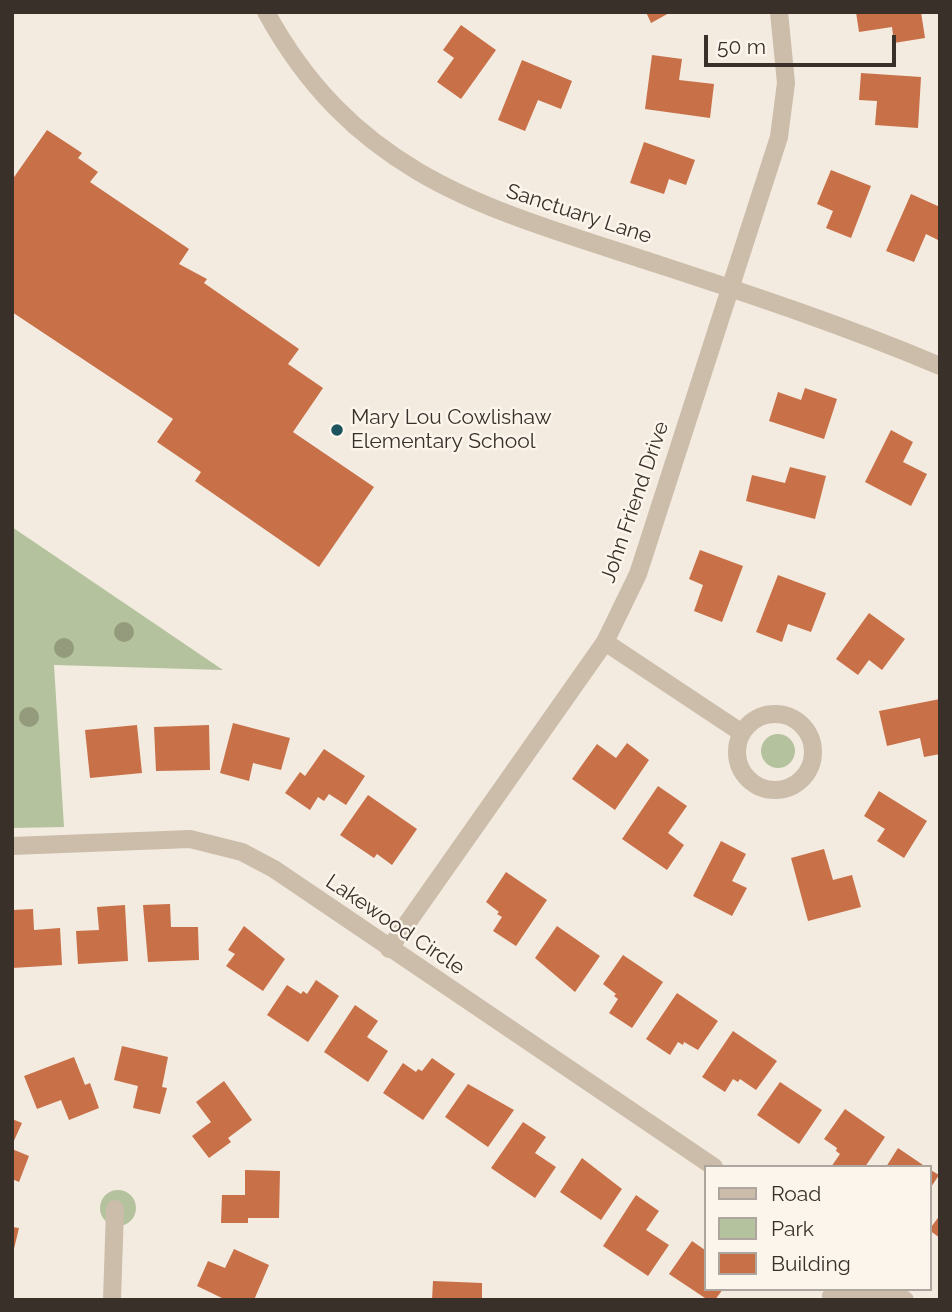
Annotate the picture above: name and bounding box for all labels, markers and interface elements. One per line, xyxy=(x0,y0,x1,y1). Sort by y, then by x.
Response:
scale bar xyxy=(707,21,900,65)
text: 50 m xyxy=(717,34,766,59)
street label: Sanctuary Lane xyxy=(503,179,655,249)
place label: Mary Lou Cowlishaw Elementary School xyxy=(351,405,552,455)
street label: John Friend Drive xyxy=(596,418,674,586)
marker: Mary Lou Cowlishaw Elementary School xyxy=(329,422,345,438)
street label: Lakewood Circle xyxy=(321,869,469,981)
legend xyxy=(704,1165,931,1291)
text: Road xyxy=(771,1181,821,1206)
text: Park xyxy=(771,1216,814,1241)
text: Building xyxy=(771,1251,851,1276)

